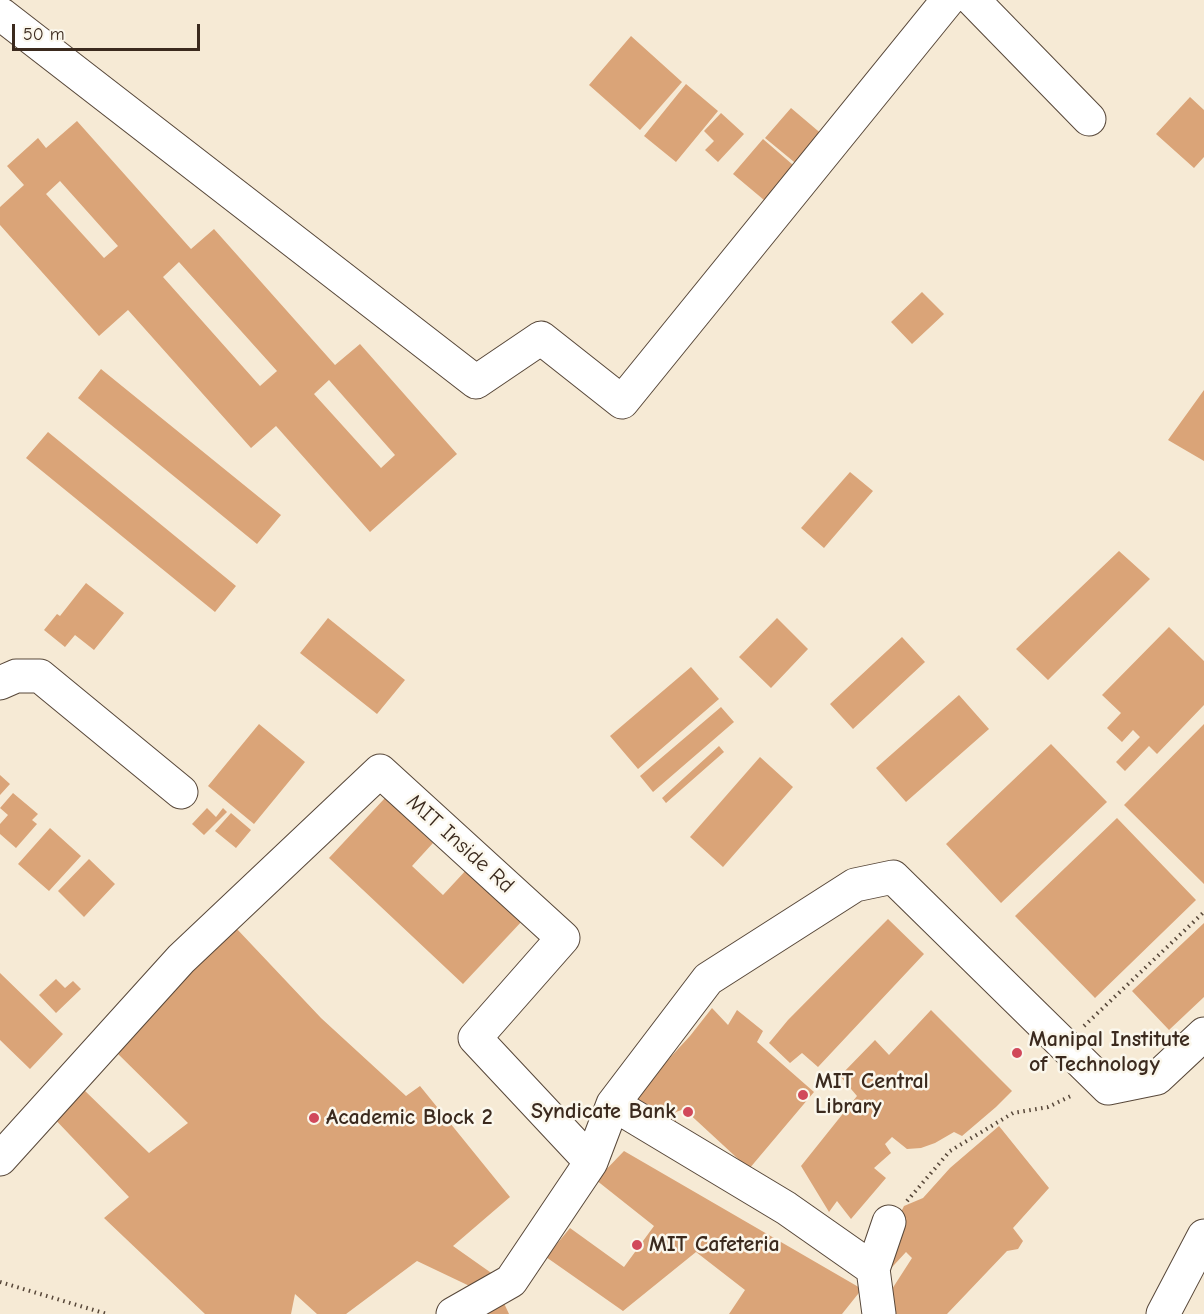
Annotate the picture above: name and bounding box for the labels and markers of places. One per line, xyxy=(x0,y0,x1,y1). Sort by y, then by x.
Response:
place label: Manipal Institute of Technology xyxy=(1029,1027,1190,1078)
marker: Manipal Institute of Technology xyxy=(1010,1046,1024,1060)
place label: MIT Central Library xyxy=(815,1069,929,1120)
marker: MIT Central Library xyxy=(796,1088,810,1102)
place label: Syndicate Bank xyxy=(531,1099,676,1125)
place label: Academic Block 2 xyxy=(326,1105,493,1131)
marker: Syndicate Bank xyxy=(681,1105,695,1119)
marker: Academic Block 2 xyxy=(307,1111,321,1125)
place label: MIT Cafeteria xyxy=(649,1232,780,1258)
marker: MIT Cafeteria xyxy=(630,1238,644,1252)

